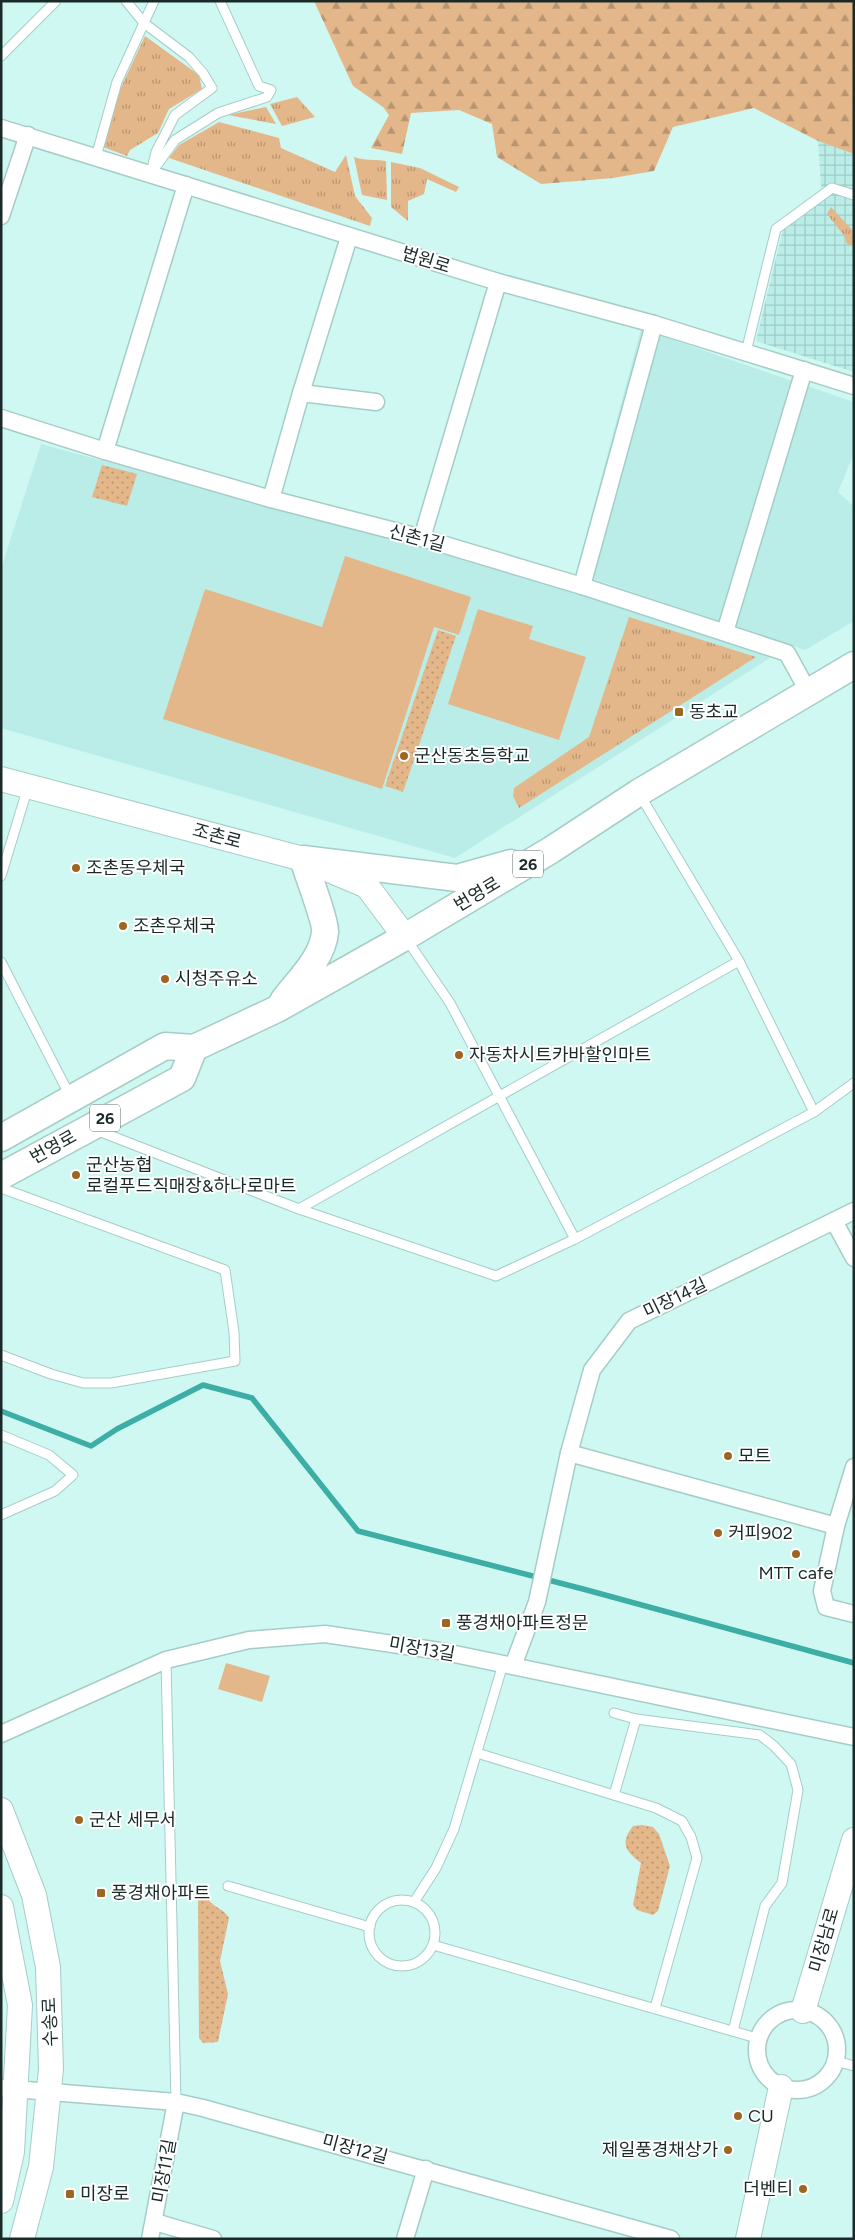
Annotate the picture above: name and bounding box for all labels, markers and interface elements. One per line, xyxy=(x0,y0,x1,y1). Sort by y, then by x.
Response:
street label: 법원로 xyxy=(399,242,453,278)
street label: 신촌1길 xyxy=(387,520,447,556)
place label: 동초교 xyxy=(689,701,739,723)
marker: 동초교 xyxy=(673,706,685,718)
place label: 군산동초등학교 xyxy=(414,745,530,767)
marker: 군산동초등학교 xyxy=(398,750,410,762)
street label: 조촌로 xyxy=(190,819,244,853)
road number: 26 xyxy=(513,851,543,878)
place label: 조촌동우체국 xyxy=(86,857,185,879)
marker: 조촌동우체국 xyxy=(70,862,82,874)
street label: 번영로 xyxy=(450,872,504,916)
place label: 조촌우체국 xyxy=(133,915,216,937)
marker: 조촌우체국 xyxy=(117,920,129,932)
place label: 시청주유소 xyxy=(175,968,258,990)
marker: 시청주유소 xyxy=(159,973,171,985)
place label: 자동차시트카바할인마트 xyxy=(469,1044,651,1066)
marker: 자동차시트카바할인마트 xyxy=(453,1049,465,1061)
road number: 26 xyxy=(90,1104,120,1132)
street label: 번영로 xyxy=(26,1125,80,1169)
place label: 군산농협 로컬푸드직매장&하나로마트 xyxy=(86,1154,296,1197)
marker: 군산농협 로컬푸드직매장&하나로마트 xyxy=(70,1169,82,1181)
street label: 미장14길 xyxy=(639,1273,711,1323)
place label: 모트 xyxy=(738,1445,771,1467)
marker: 모트 xyxy=(722,1450,734,1462)
place label: 커피902 xyxy=(728,1522,793,1544)
marker: 커피902 xyxy=(712,1527,724,1539)
marker: MTT cafe xyxy=(790,1548,802,1560)
place label: MTT cafe xyxy=(759,1562,834,1584)
place label: 풍경채아파트정문 xyxy=(456,1612,588,1634)
marker: 풍경채아파트정문 xyxy=(440,1617,452,1629)
street label: 미장13길 xyxy=(387,1632,457,1666)
place label: 군산 세무서 xyxy=(89,1809,176,1831)
marker: 군산 세무서 xyxy=(73,1814,85,1826)
place label: 풍경채아파트 xyxy=(111,1882,210,1904)
marker: 풍경채아파트 xyxy=(95,1887,107,1899)
street label: 미장남로 xyxy=(804,1905,844,1975)
street label: 수송로 xyxy=(38,1997,62,2047)
place label: CU xyxy=(748,2105,774,2127)
marker: CU xyxy=(732,2110,744,2122)
street label: 미장12길 xyxy=(320,2130,390,2168)
street label: 미장11길 xyxy=(148,2137,180,2205)
place label: 제일풍경채상가 xyxy=(602,2139,718,2161)
marker: 제일풍경채상가 xyxy=(722,2144,734,2156)
place label: 더벤티 xyxy=(743,2178,793,2200)
place label: 미장로 xyxy=(80,2183,130,2205)
marker: 더벤티 xyxy=(797,2183,809,2195)
marker: 미장로 xyxy=(64,2188,76,2200)

